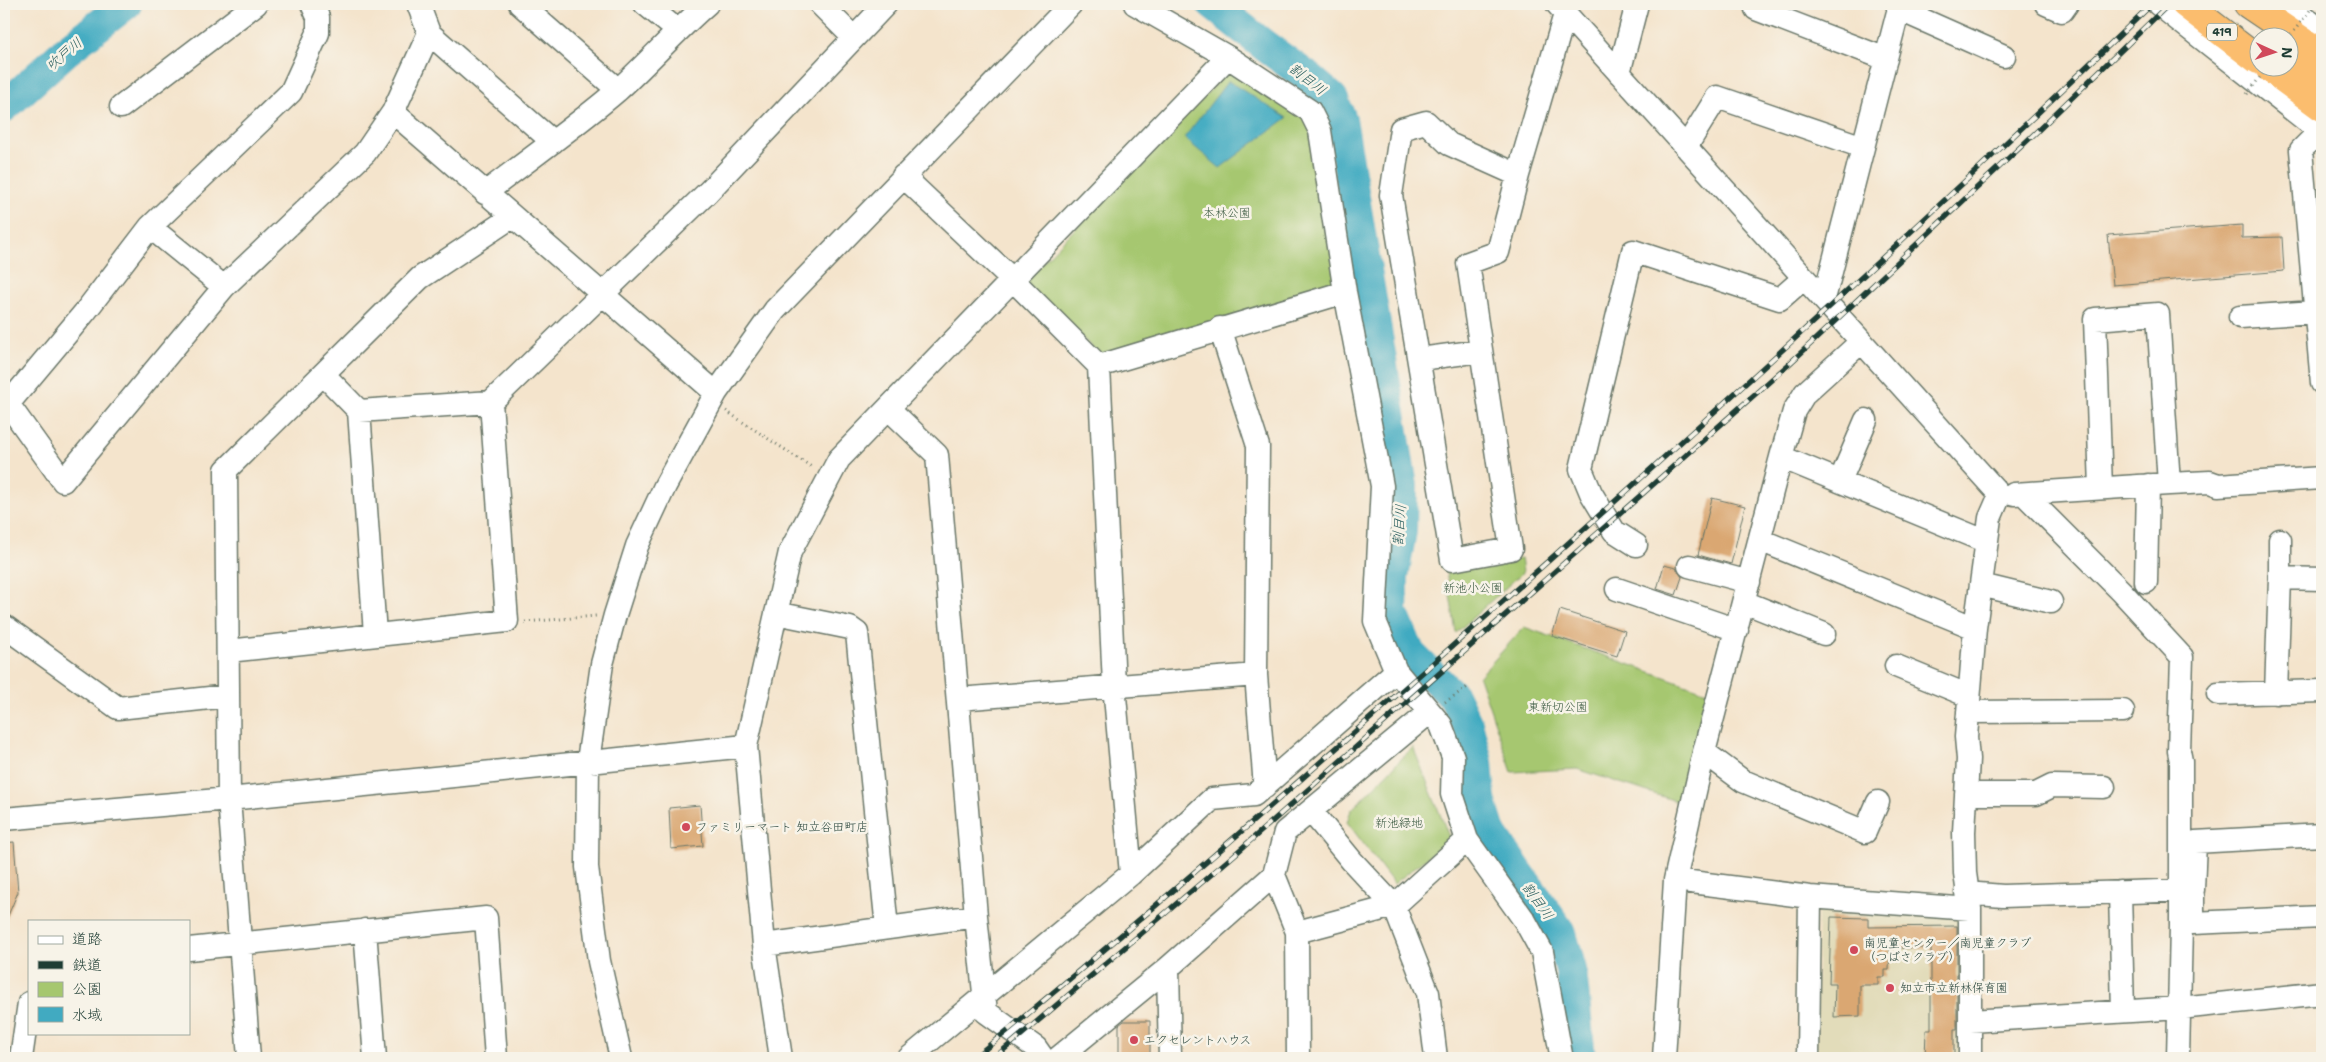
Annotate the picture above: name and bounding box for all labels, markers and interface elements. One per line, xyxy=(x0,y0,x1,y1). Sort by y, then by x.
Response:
road number: 419 xyxy=(2207,24,2237,41)
north arrow xyxy=(2248,28,2298,78)
water label: 吹戸川 xyxy=(42,34,86,74)
text: N xyxy=(2278,47,2296,59)
water label: 割目川 xyxy=(1286,59,1330,99)
park label: 本林公園 xyxy=(1203,205,1251,221)
water label: 割目川 xyxy=(1388,503,1410,547)
park label: 新池小公園 xyxy=(1443,580,1503,596)
park label: 東新切公園 xyxy=(1528,699,1588,715)
park label: 新池緑地 xyxy=(1375,815,1423,831)
place label: ファミリーマート 知立谷田町店 xyxy=(696,819,868,835)
marker: ファミリーマート 知立谷田町店 xyxy=(680,821,692,833)
water label: 割目川 xyxy=(1519,879,1557,923)
legend xyxy=(28,920,190,1034)
text: 道路 xyxy=(72,929,102,949)
place label: 南児童センター／南児童クラブ （つばさクラブ） xyxy=(1864,935,2032,965)
marker: 南児童センター／南児童クラブ （つばさクラブ） xyxy=(1848,944,1860,956)
text: 鉄道 xyxy=(72,955,102,975)
text: 公園 xyxy=(72,979,102,999)
place label: 知立市立新林保育園 xyxy=(1900,980,2008,996)
marker: 知立市立新林保育園 xyxy=(1884,982,1896,994)
text: 水域 xyxy=(72,1005,102,1025)
place label: エクセレントハウス xyxy=(1144,1032,1251,1048)
marker: エクセレントハウス xyxy=(1128,1034,1140,1046)

